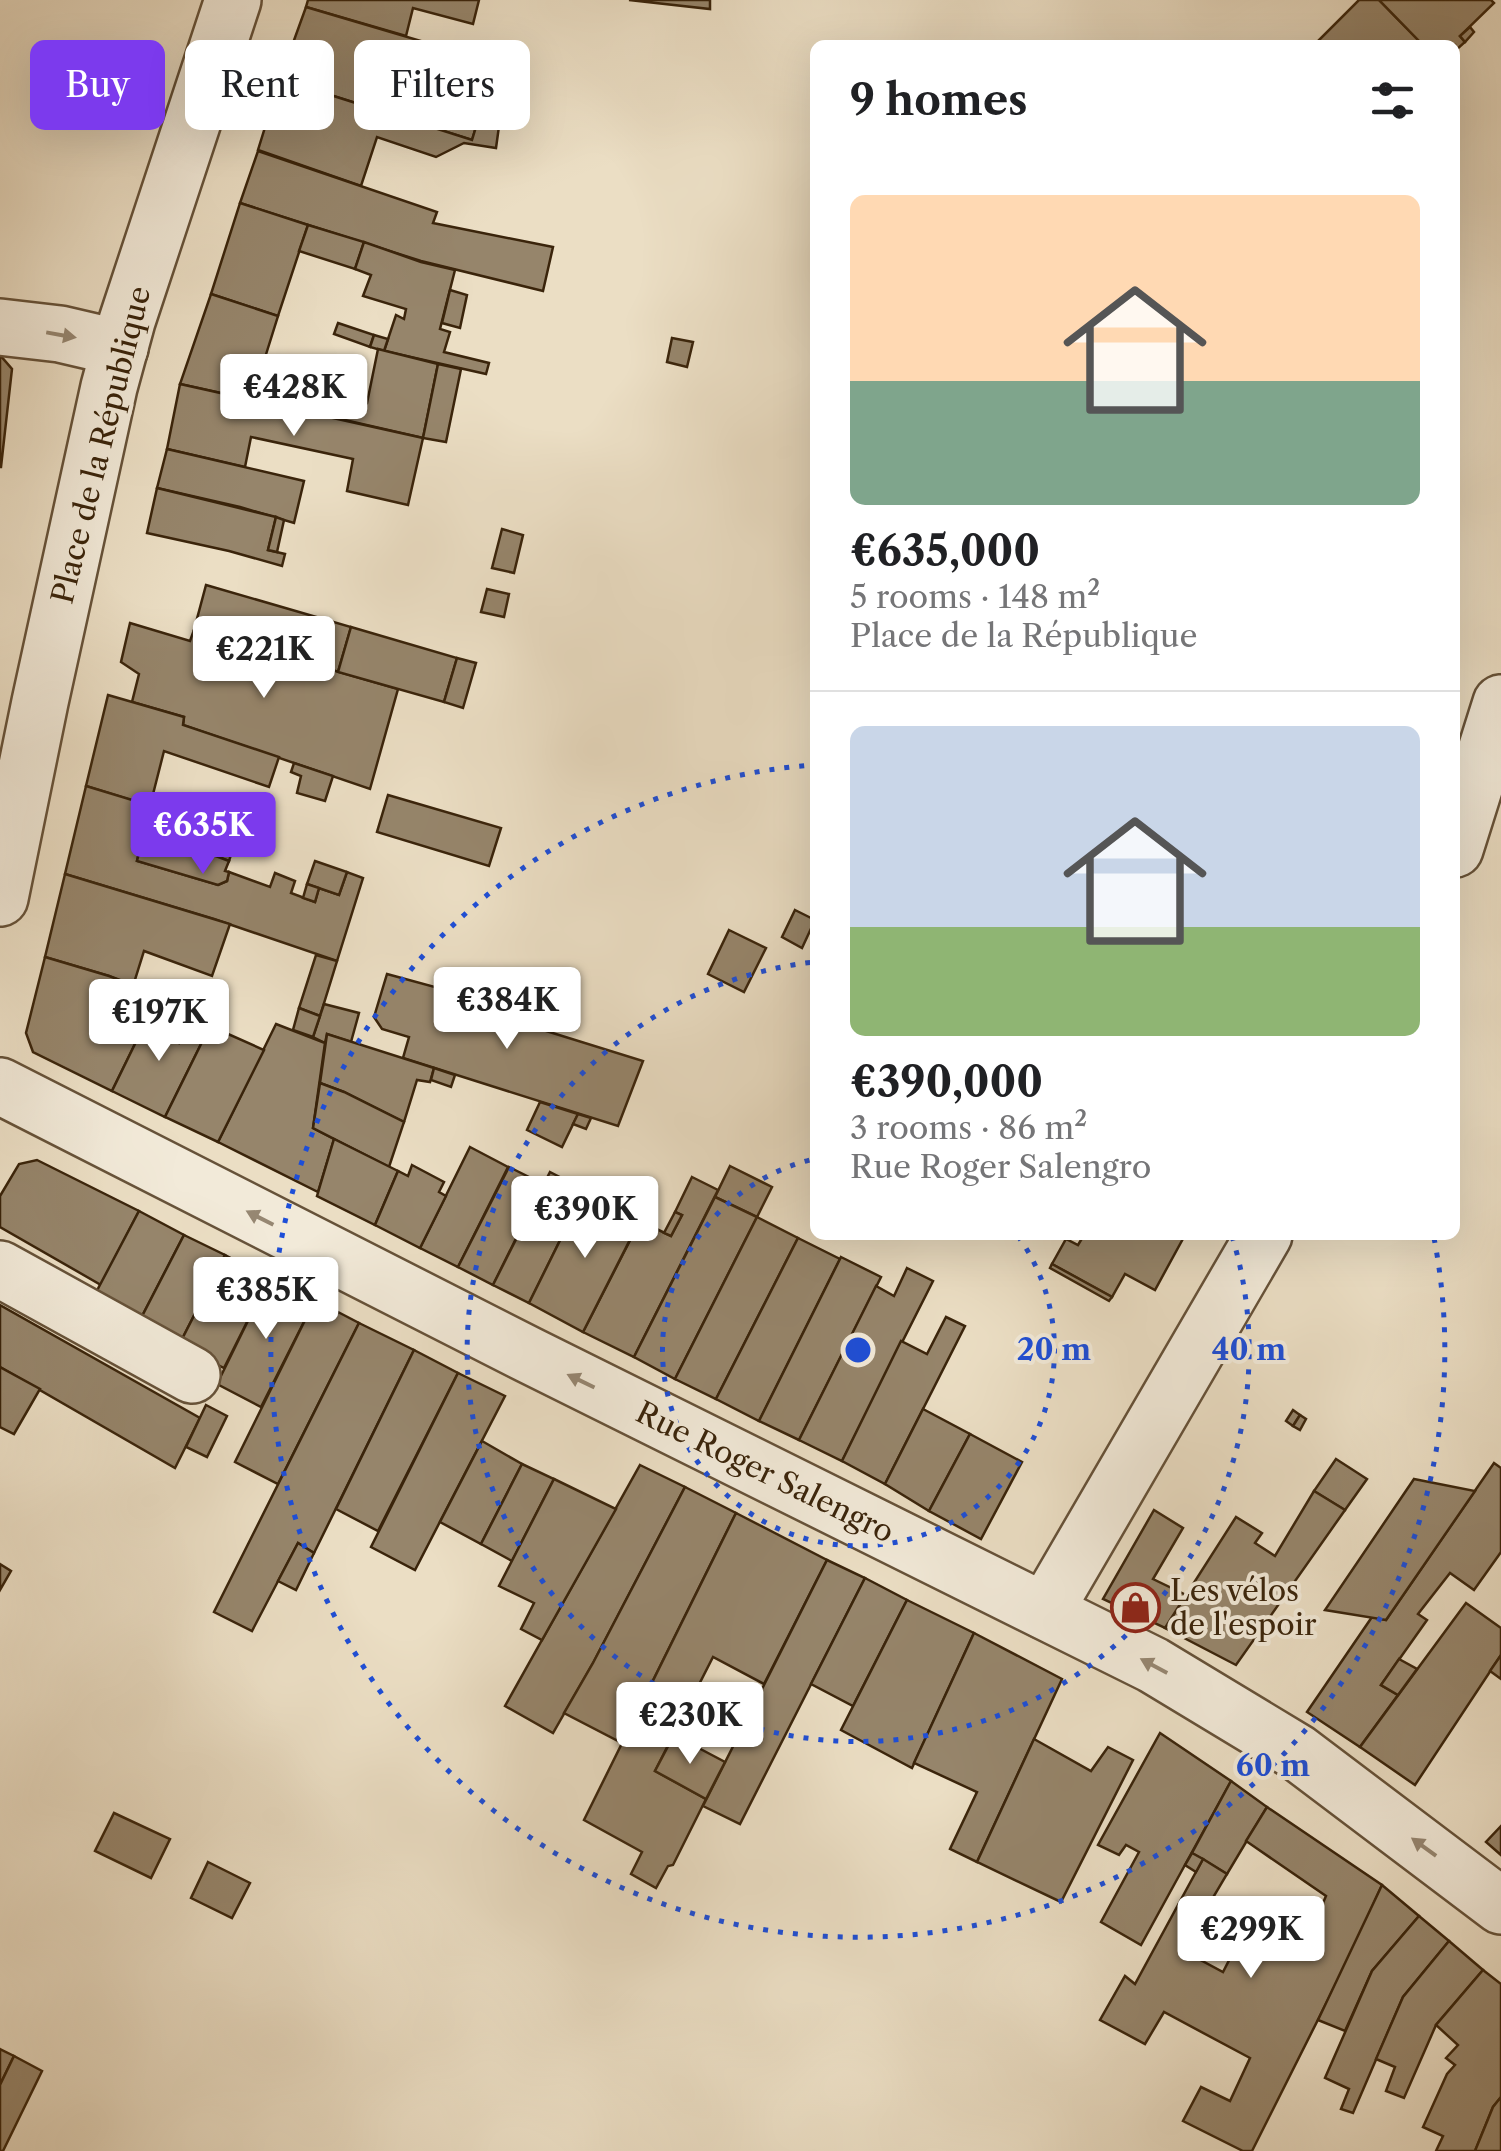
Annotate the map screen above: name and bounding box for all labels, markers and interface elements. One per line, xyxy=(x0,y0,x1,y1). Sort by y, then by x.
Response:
chip: Buy xyxy=(30,40,165,130)
chip: Rent xyxy=(185,40,334,130)
chip: Filters xyxy=(354,40,530,130)
icon: filters xyxy=(1365,73,1420,128)
text: 9 homes xyxy=(850,74,1028,126)
icon: home xyxy=(1045,260,1225,440)
street label: Place de la République xyxy=(44,283,158,607)
one-way arrow xyxy=(45,328,77,343)
pin: €428K xyxy=(224,354,364,439)
text: €428K xyxy=(242,367,346,406)
text: €635,000 xyxy=(850,525,1040,577)
text: 5 rooms · 148 m² xyxy=(850,577,1100,616)
pin: €221K xyxy=(194,616,334,701)
text: Place de la République xyxy=(850,616,1197,655)
text: €221K xyxy=(215,629,313,668)
icon: home xyxy=(1045,791,1225,971)
pin: €635K xyxy=(133,792,273,877)
text: €635K xyxy=(153,805,253,844)
pin: €384K xyxy=(437,967,577,1052)
pin: €197K xyxy=(89,979,229,1064)
text: €384K xyxy=(456,980,558,1019)
text: €197K xyxy=(111,992,207,1031)
text: €390,000 xyxy=(850,1056,1043,1108)
text: 3 rooms · 86 m² xyxy=(850,1108,1087,1147)
text: Rue Roger Salengro xyxy=(850,1147,1151,1186)
pin: €390K xyxy=(515,1176,655,1261)
text: €390K xyxy=(533,1189,637,1228)
one-way arrow xyxy=(246,1210,275,1227)
pin: €385K xyxy=(196,1257,336,1342)
text: €385K xyxy=(215,1270,317,1309)
text: 20 m xyxy=(1017,1331,1091,1368)
text: 40 m xyxy=(1212,1331,1286,1368)
centre of rings xyxy=(840,1332,876,1368)
one-way arrow xyxy=(566,1373,595,1390)
street label: Rue Roger Salengro xyxy=(630,1393,900,1551)
place label: Les vélos de l'espoir xyxy=(1170,1572,1317,1643)
shop icon: Les vélos de l'espoir xyxy=(1109,1581,1161,1633)
one-way arrow xyxy=(1140,1658,1168,1676)
pin: €230K xyxy=(620,1682,760,1767)
text: €230K xyxy=(638,1695,742,1734)
text: 60 m xyxy=(1236,1747,1310,1784)
one-way arrow xyxy=(1411,1837,1437,1857)
pin: €299K xyxy=(1181,1896,1321,1981)
text: €299K xyxy=(1200,1909,1302,1948)

